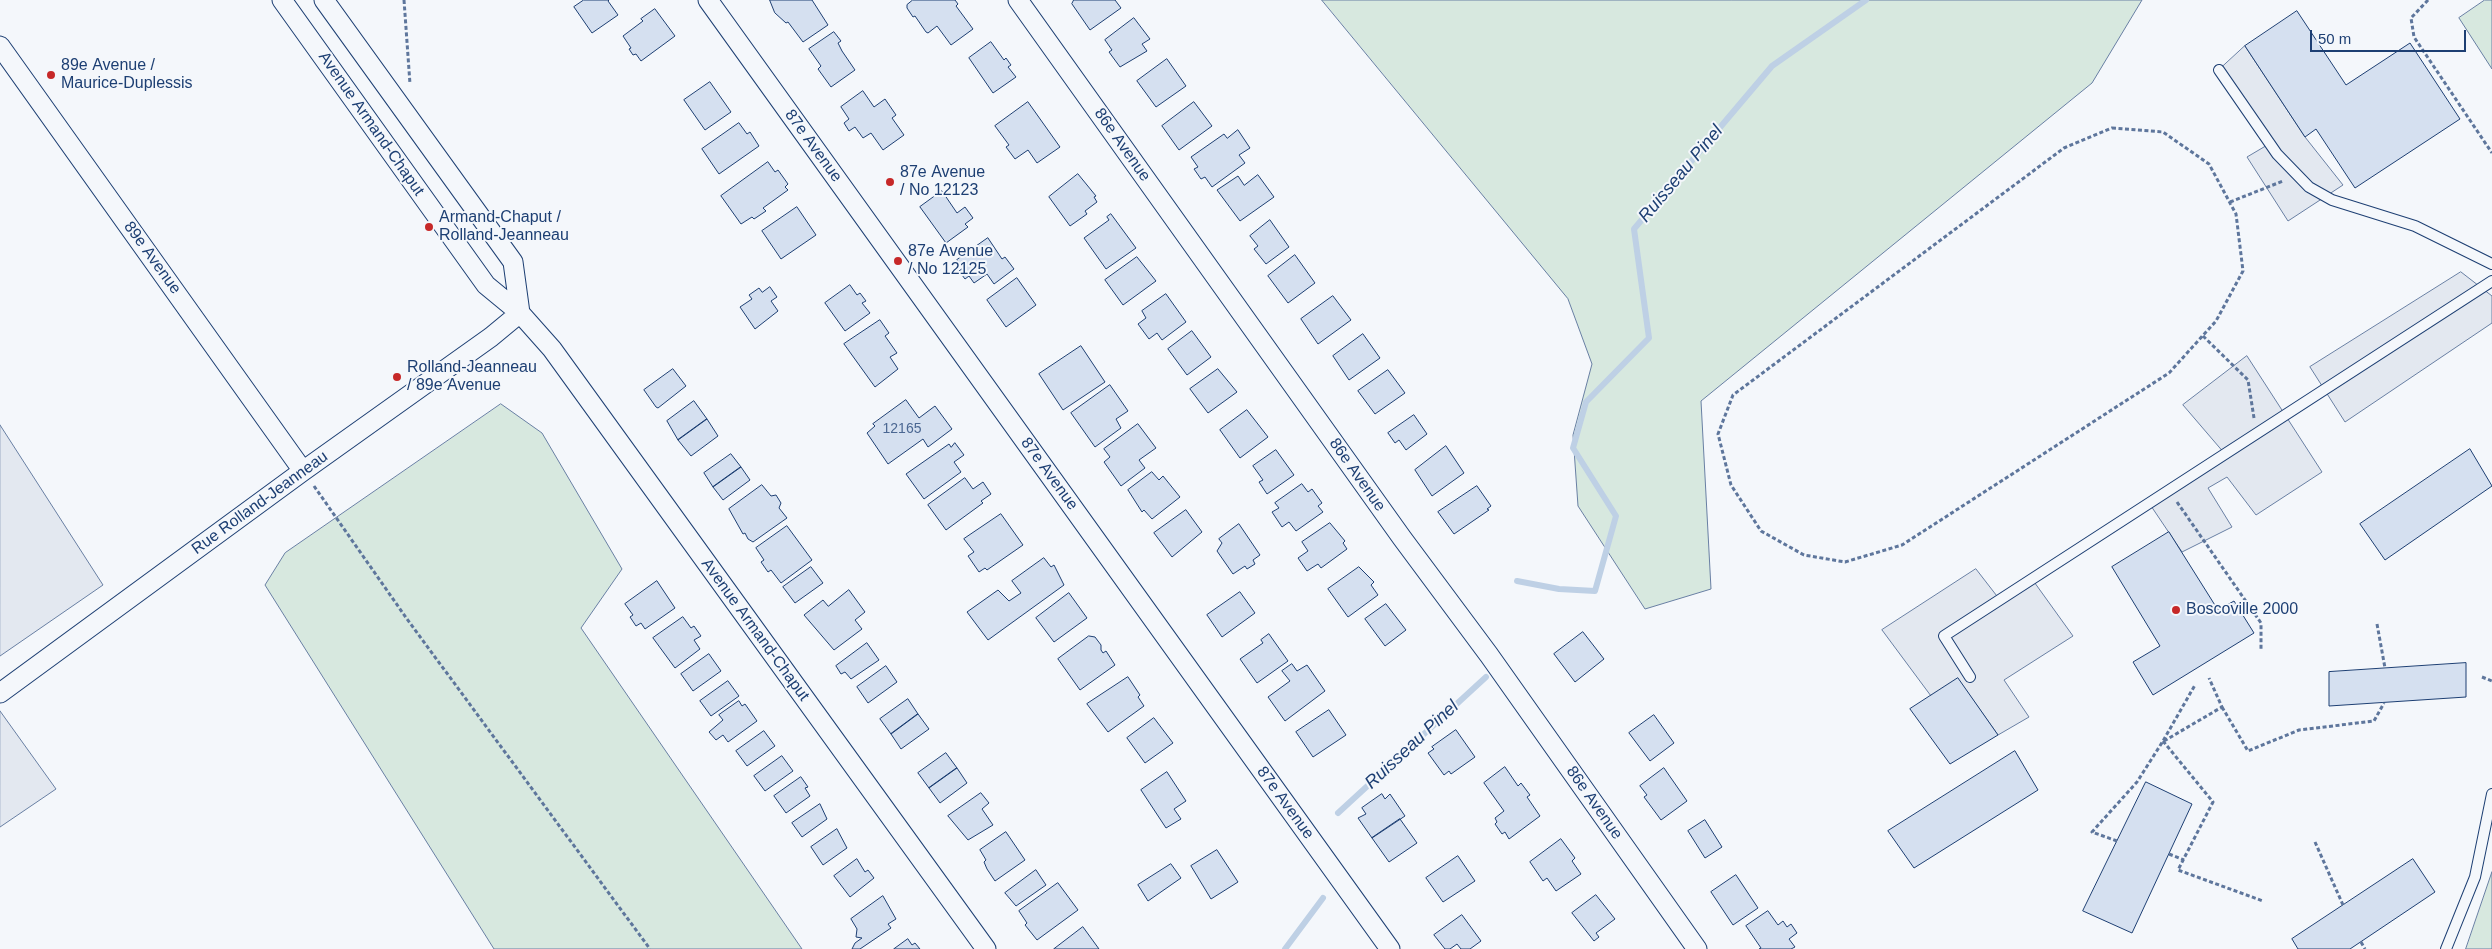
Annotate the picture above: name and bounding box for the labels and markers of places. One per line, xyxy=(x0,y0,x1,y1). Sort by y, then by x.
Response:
place label: 89e Avenue / Maurice-Duplessis xyxy=(61,56,193,94)
marker: 89e Avenue / Maurice-Duplessis xyxy=(45,69,57,81)
place label: 87e Avenue / No 12123 xyxy=(900,163,985,201)
marker: 87e Avenue / No 12123 xyxy=(884,176,896,188)
place label: Armand-Chaput / Rolland-Jeanneau xyxy=(439,208,569,246)
marker: Armand-Chaput / Rolland-Jeanneau xyxy=(423,221,435,233)
place label: 87e Avenue / No 12125 xyxy=(908,242,993,280)
marker: 87e Avenue / No 12125 xyxy=(892,255,904,267)
place label: Rolland-Jeanneau / 89e Avenue xyxy=(407,358,537,396)
marker: Rolland-Jeanneau / 89e Avenue xyxy=(391,371,403,383)
place label: Boscoville 2000 xyxy=(2186,600,2298,620)
marker: Boscoville 2000 xyxy=(2170,604,2182,616)

